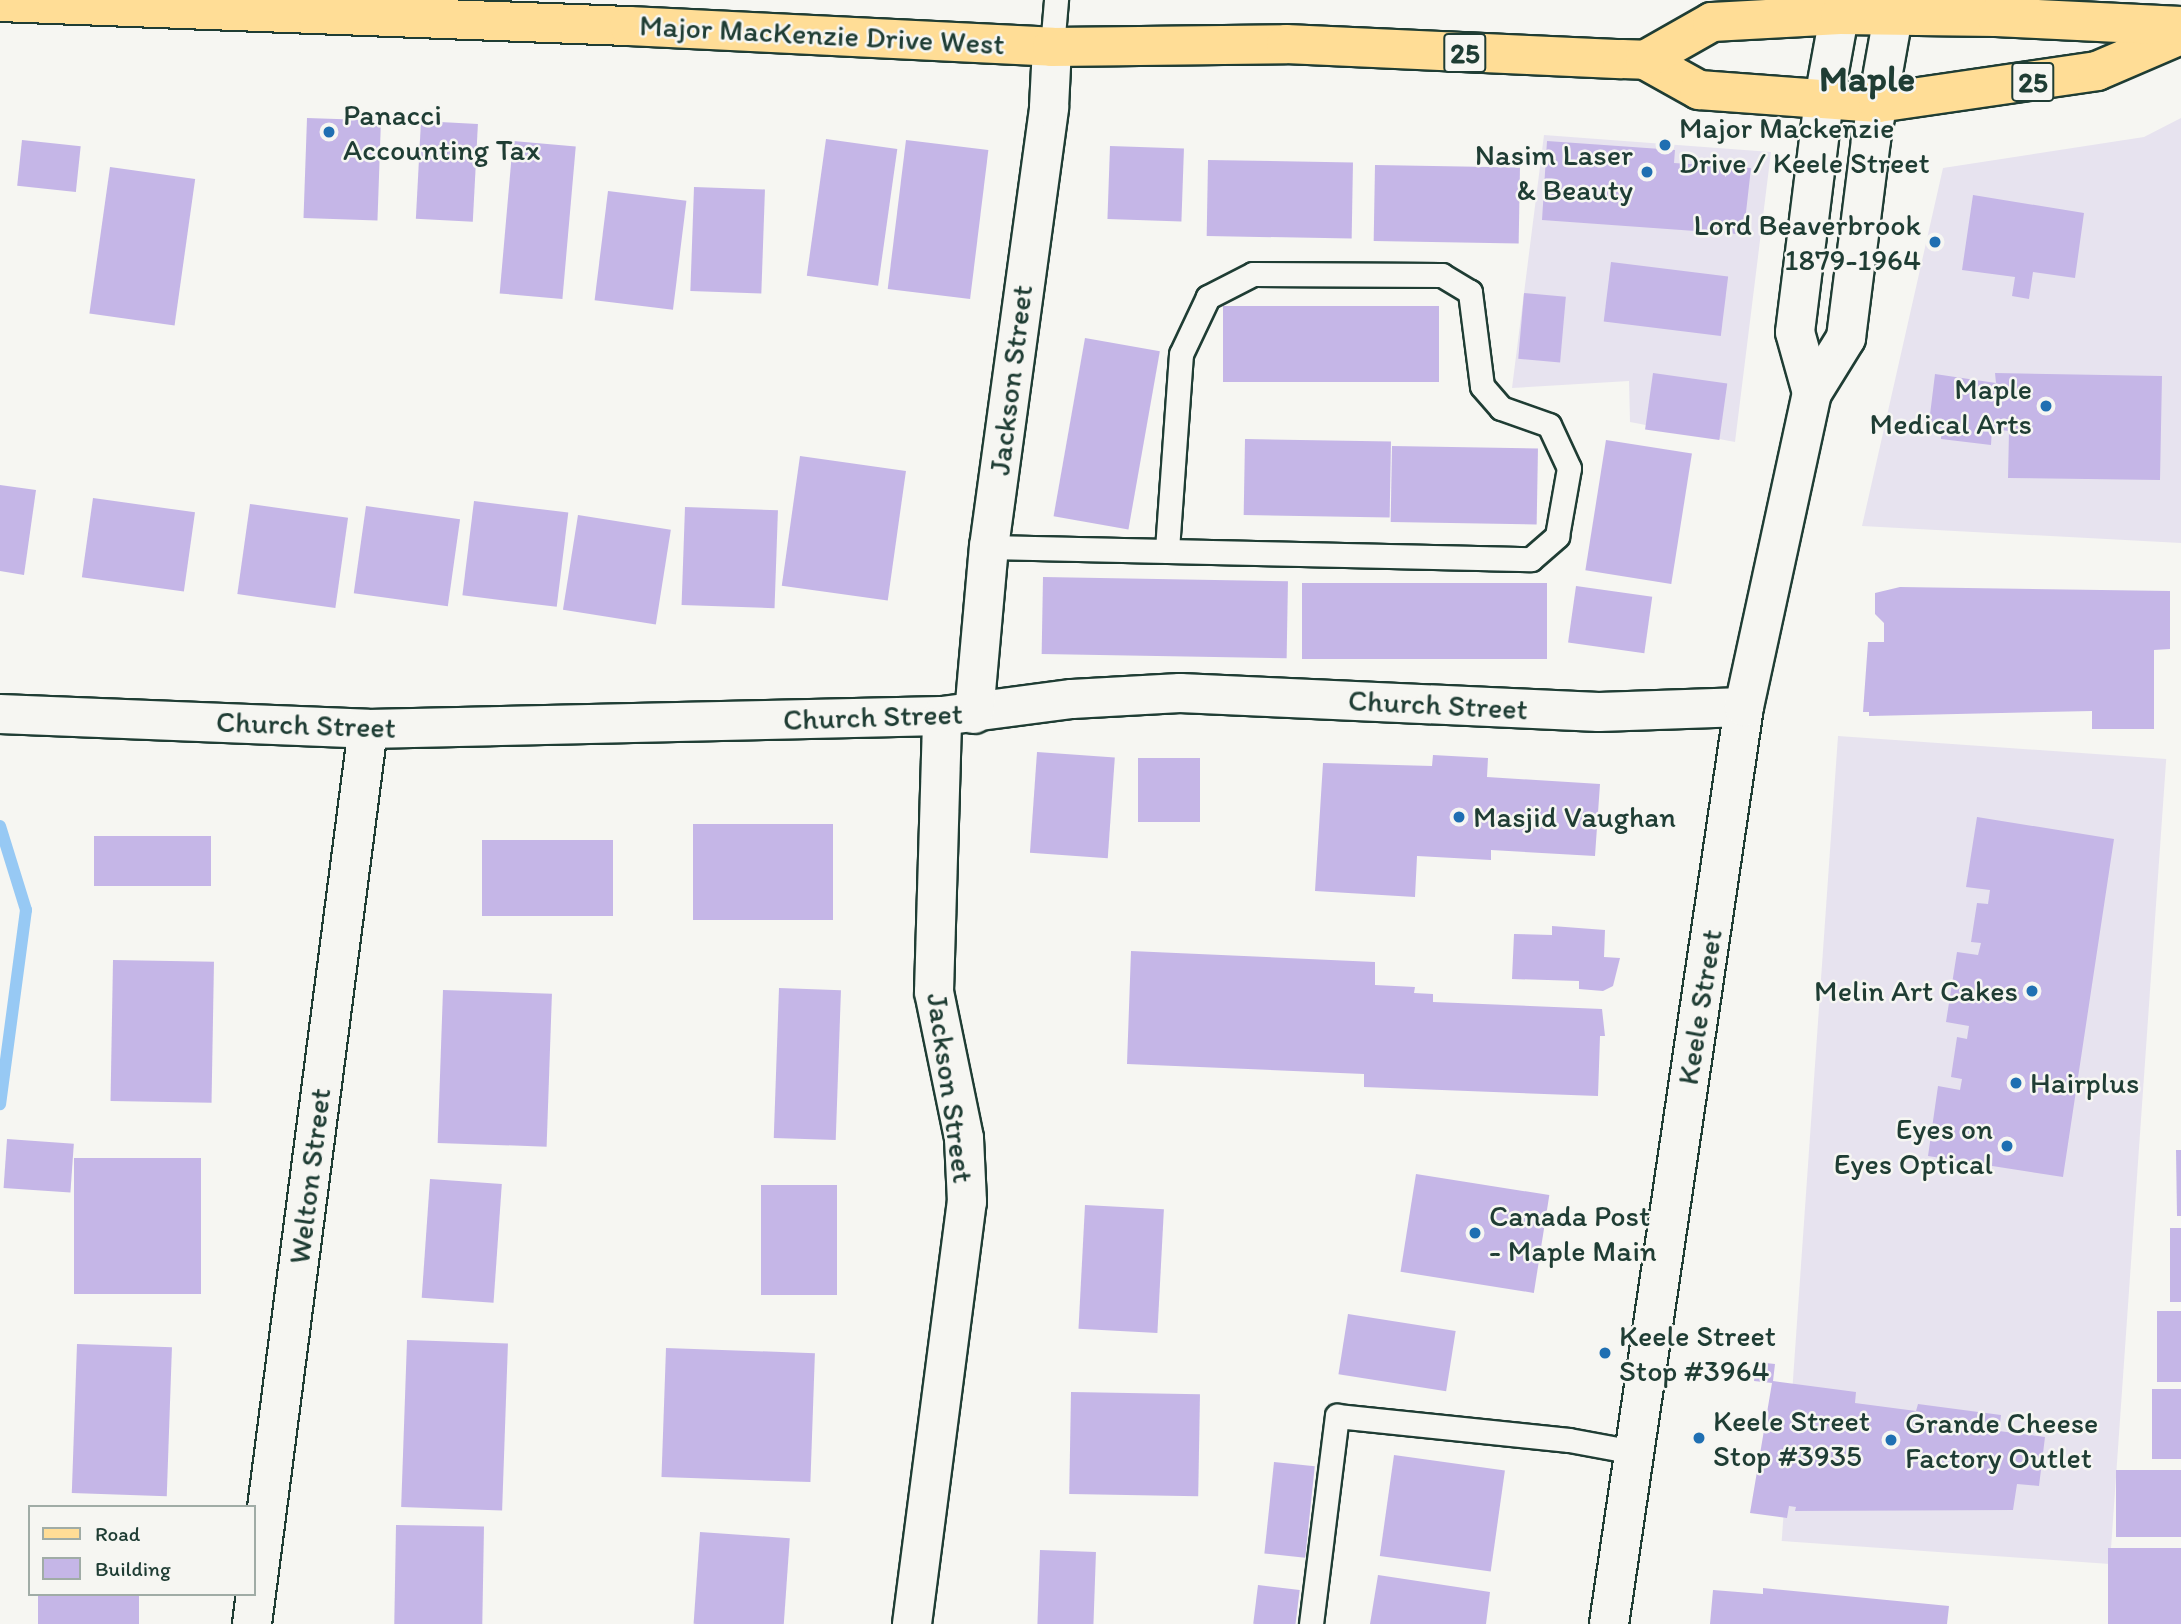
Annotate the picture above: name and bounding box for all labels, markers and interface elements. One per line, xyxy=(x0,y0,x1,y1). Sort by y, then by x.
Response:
street label: Major MacKenzie Drive West xyxy=(640,8,1004,62)
road number: 25 xyxy=(1442,28,1488,78)
district label: Maple xyxy=(1819,56,1915,100)
road number: 25 xyxy=(2010,57,2056,106)
place label: Panacci Accounting Tax xyxy=(343,97,540,168)
place label: Major Mackenzie Drive / Keele Street xyxy=(1679,110,1929,180)
marker: Panacci Accounting Tax xyxy=(321,124,337,140)
place label: Nasim Laser & Beauty xyxy=(1476,137,1633,208)
marker: Major Mackenzie Drive / Keele Street xyxy=(1657,137,1673,153)
marker: Nasim Laser & Beauty xyxy=(1639,164,1655,180)
place label: Lord Beaverbrook 1879-1964 xyxy=(1694,207,1921,278)
marker: Lord Beaverbrook 1879-1964 xyxy=(1927,234,1943,250)
street label: Jackson Street xyxy=(982,283,1040,477)
place label: Maple Medical Arts xyxy=(1870,371,2032,442)
marker: Maple Medical Arts xyxy=(2038,398,2054,414)
street label: Church Street xyxy=(1347,682,1529,728)
street label: Church Street xyxy=(783,696,963,738)
street label: Church Street xyxy=(216,704,396,746)
place label: Masjid Vaughan xyxy=(1473,799,1675,835)
marker: Masjid Vaughan xyxy=(1451,809,1467,825)
street label: Keele Street xyxy=(1670,927,1730,1087)
place label: Melin Art Cakes xyxy=(1814,973,2018,1009)
marker: Melin Art Cakes xyxy=(2024,983,2040,999)
street label: Jackson Street xyxy=(919,991,981,1185)
place label: Hairplus xyxy=(2030,1065,2139,1101)
marker: Hairplus xyxy=(2008,1075,2024,1091)
street label: Welton Street xyxy=(281,1086,339,1266)
place label: Eyes on Eyes Optical xyxy=(1834,1111,1993,1182)
marker: Eyes on Eyes Optical xyxy=(1999,1138,2015,1154)
place label: Canada Post - Maple Main xyxy=(1489,1198,1656,1268)
marker: Canada Post - Maple Main xyxy=(1467,1225,1483,1241)
place label: Keele Street Stop #3964 xyxy=(1619,1318,1776,1388)
marker: Keele Street Stop #3964 xyxy=(1597,1345,1613,1361)
place label: Keele Street Stop #3935 xyxy=(1713,1403,1870,1474)
place label: Grande Cheese Factory Outlet xyxy=(1905,1405,2098,1476)
marker: Keele Street Stop #3935 xyxy=(1691,1430,1707,1446)
marker: Grande Cheese Factory Outlet xyxy=(1883,1432,1899,1448)
legend xyxy=(28,1505,256,1596)
text: Road xyxy=(95,1521,140,1546)
text: Building xyxy=(95,1556,171,1581)

